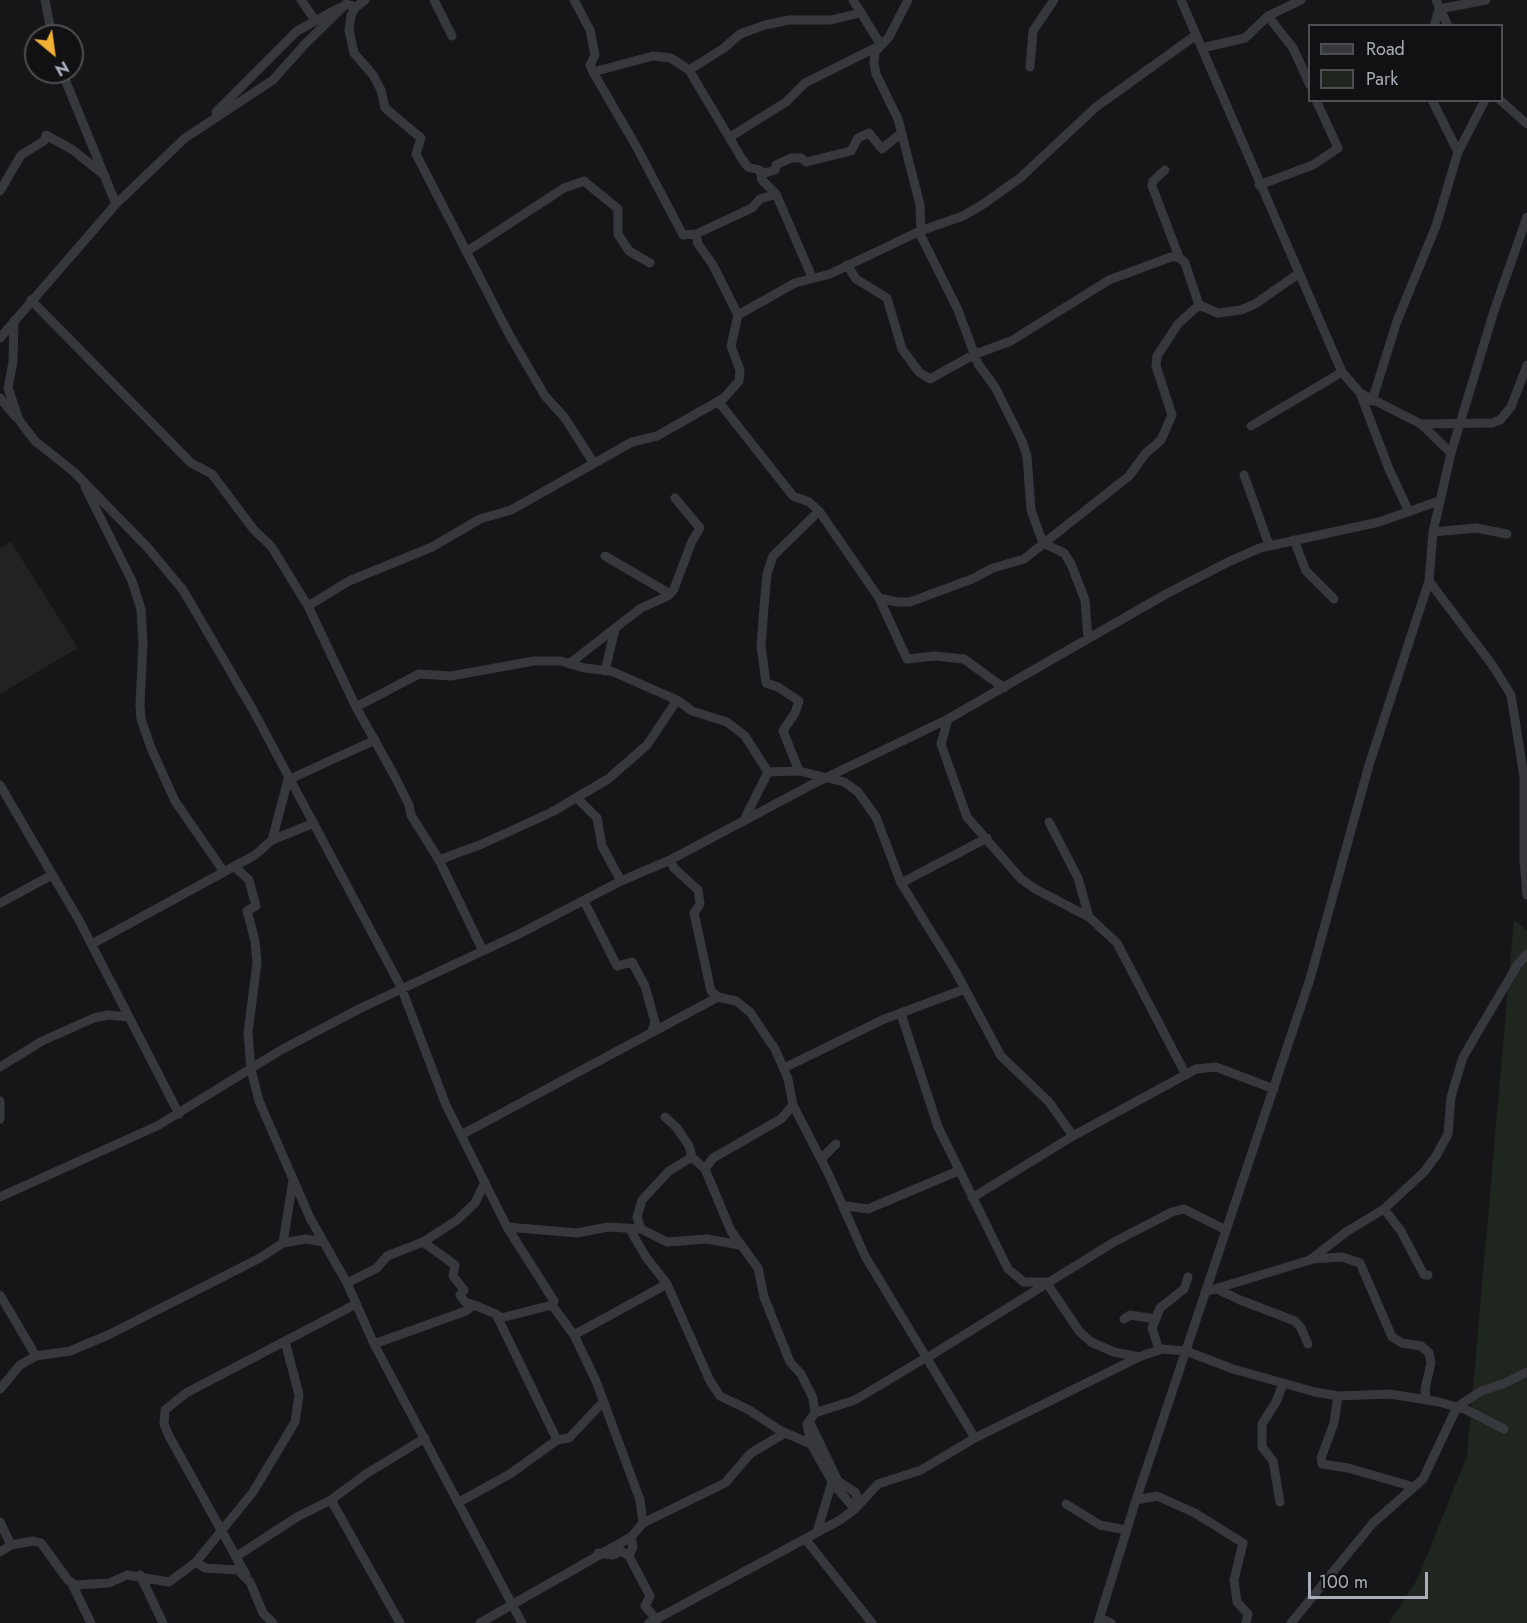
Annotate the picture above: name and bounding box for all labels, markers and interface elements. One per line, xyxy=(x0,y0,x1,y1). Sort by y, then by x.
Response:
north arrow xyxy=(24,24,84,84)
legend xyxy=(1308,24,1503,102)
text: Road xyxy=(1366,36,1405,62)
text: N xyxy=(51,55,73,82)
text: Park xyxy=(1366,66,1398,92)
scale bar xyxy=(1311,1560,1431,1598)
text: 100 m xyxy=(1319,1569,1368,1595)

